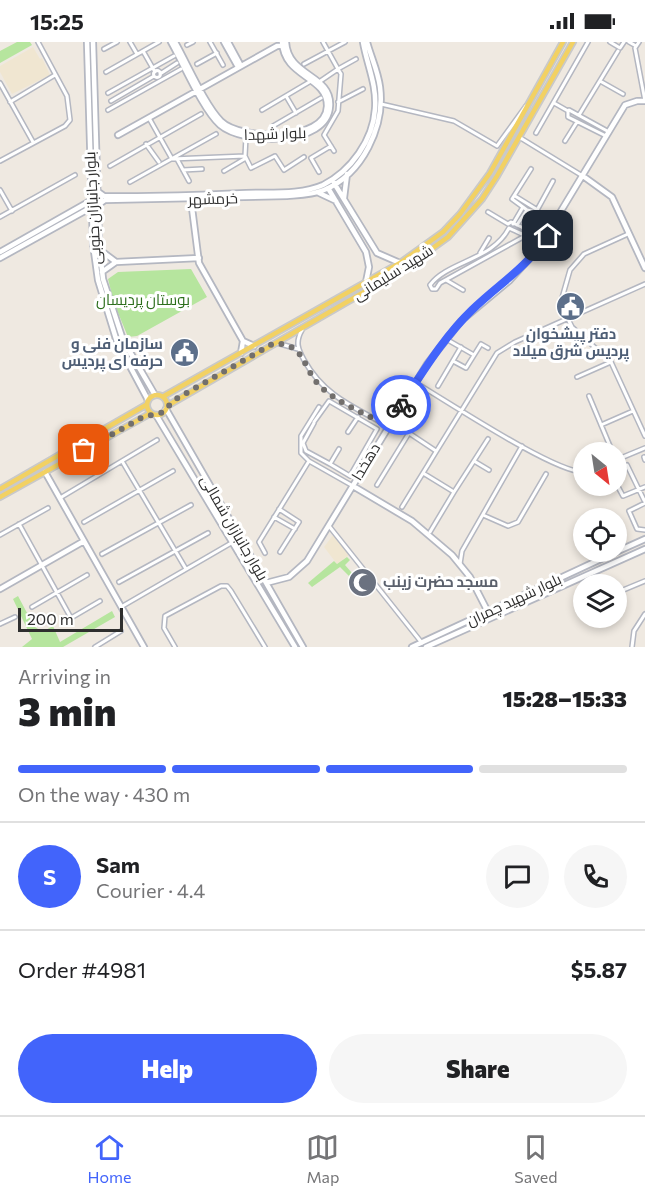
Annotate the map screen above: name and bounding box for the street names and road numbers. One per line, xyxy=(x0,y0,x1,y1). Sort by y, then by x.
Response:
street label: بلوار شهدا xyxy=(243,123,307,145)
street label: بلوار جانبازان جنوبی xyxy=(80,151,106,265)
street label: خرمشهر xyxy=(187,188,238,210)
street label: شهید سلیمانی xyxy=(349,240,437,306)
street label: دهخدا xyxy=(347,440,383,483)
street label: بلوار جانبازان شمالی xyxy=(196,472,272,584)
street label: بلوار شهید چمران xyxy=(463,569,565,631)

